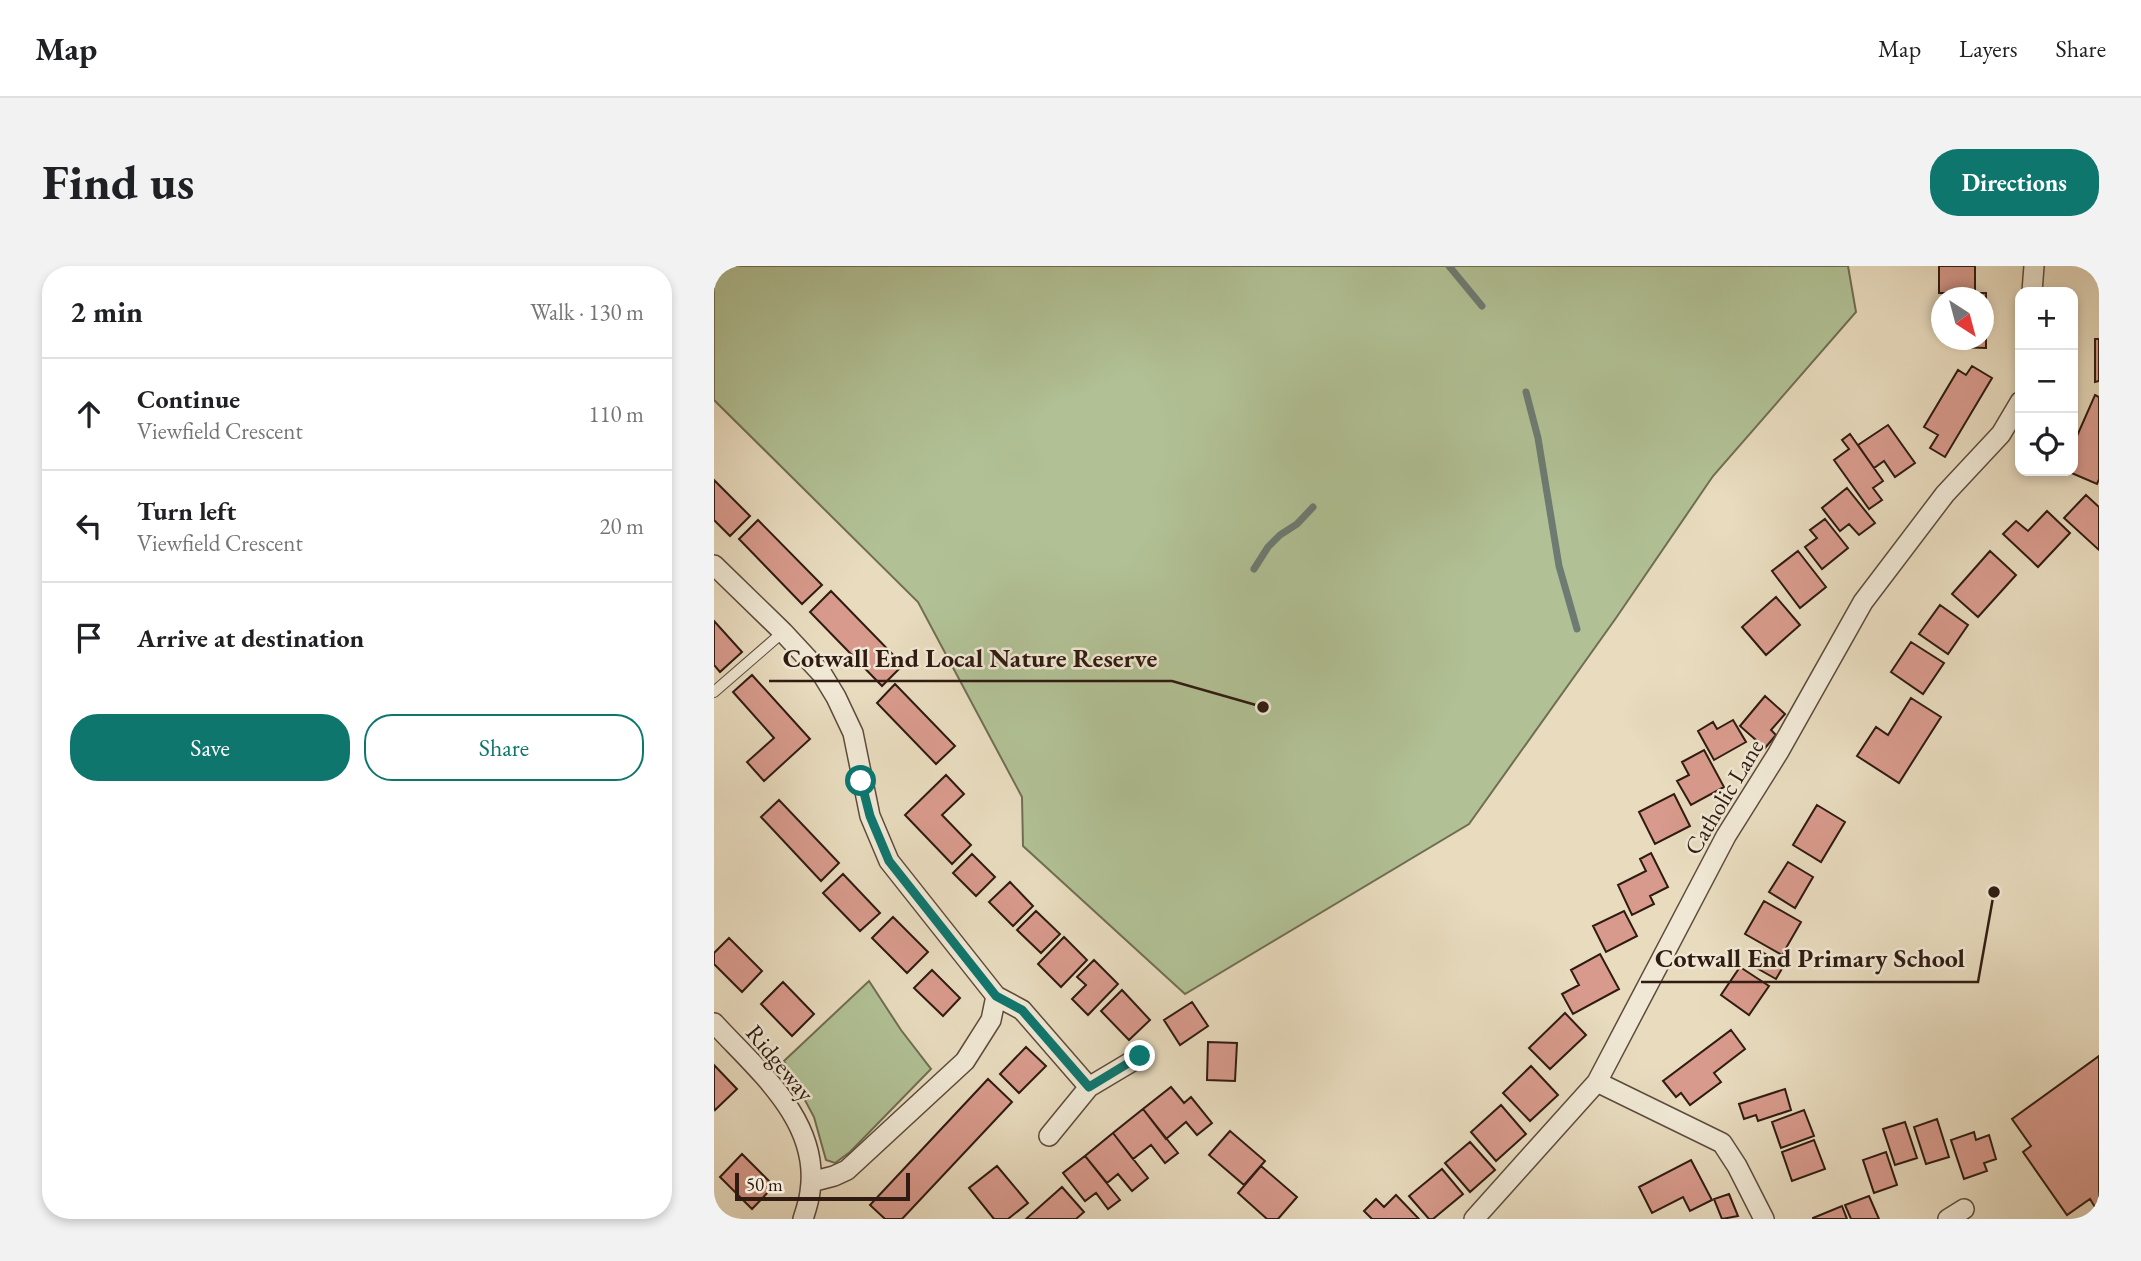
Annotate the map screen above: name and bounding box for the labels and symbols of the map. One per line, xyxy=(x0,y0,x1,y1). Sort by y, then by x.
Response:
north arrow xyxy=(1931,287,1994,350)
callout: Cotwall End Local Nature Reserve xyxy=(769,634,1172,681)
text: Cotwall End Local Nature Reserve xyxy=(783,641,1157,675)
street label: Catholic Lane xyxy=(1677,733,1770,860)
route start xyxy=(845,765,876,796)
callout: Cotwall End Primary School xyxy=(1641,935,1978,982)
text: Cotwall End Primary School xyxy=(1655,941,1965,975)
street label: Ridgeway xyxy=(739,1018,822,1108)
route end xyxy=(1124,1040,1155,1071)
scale bar xyxy=(735,1170,910,1202)

